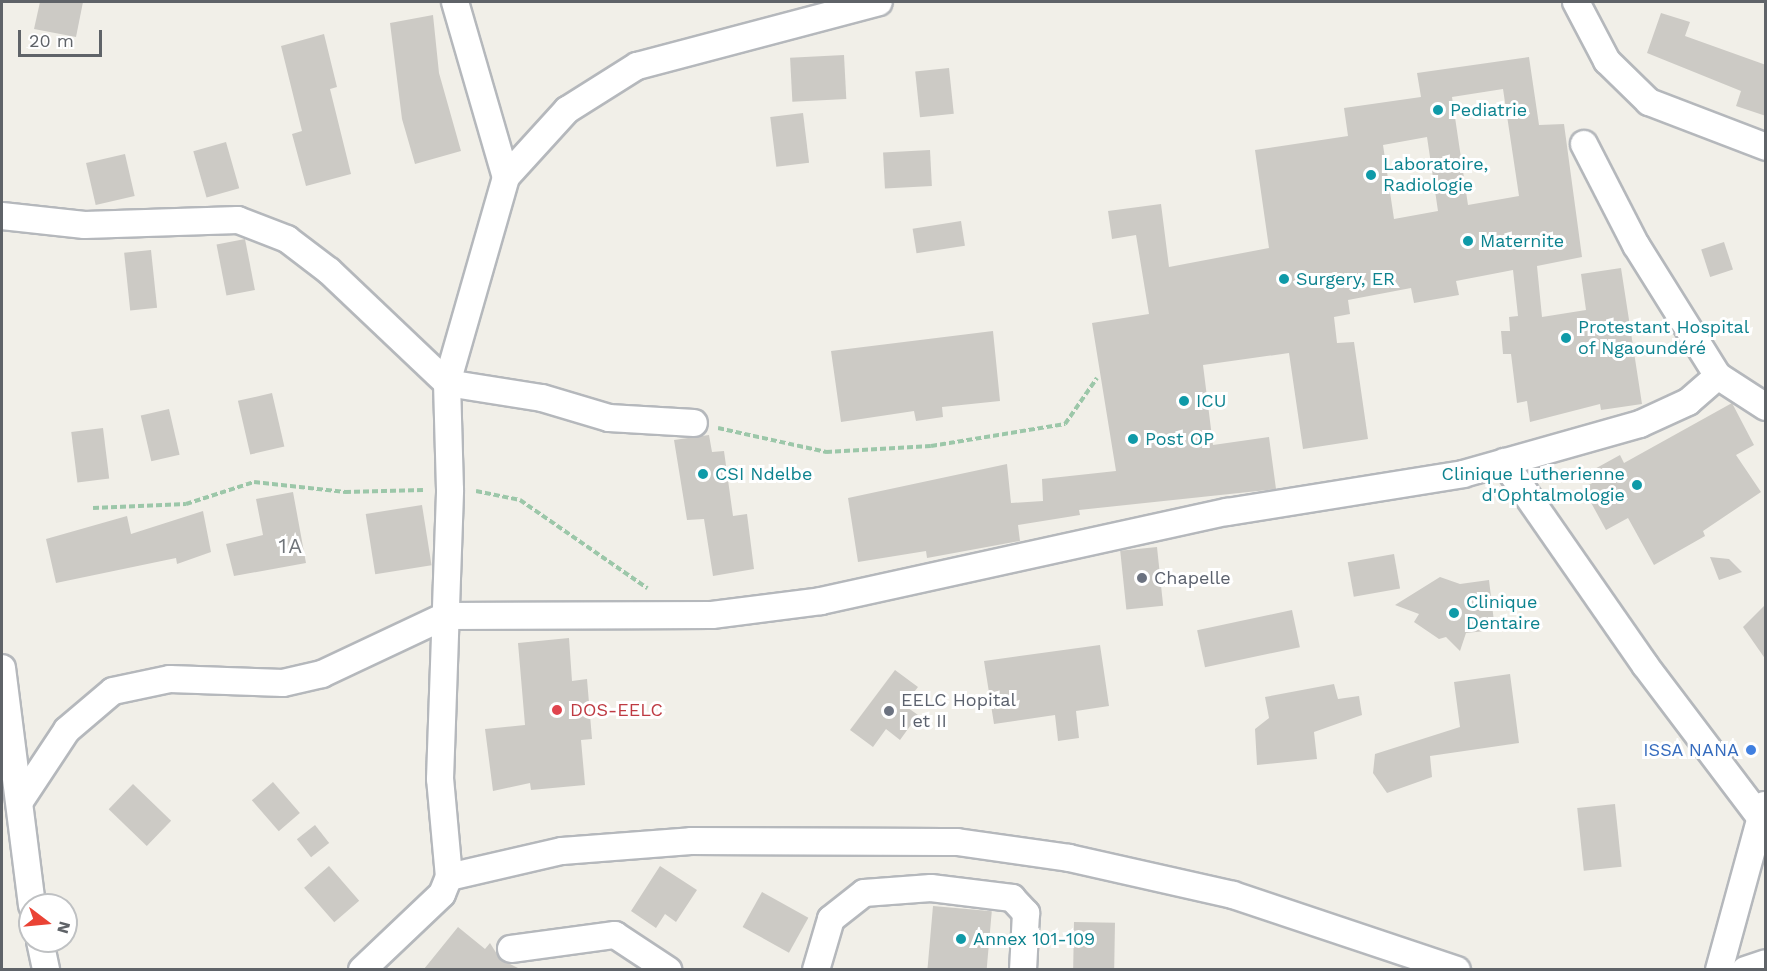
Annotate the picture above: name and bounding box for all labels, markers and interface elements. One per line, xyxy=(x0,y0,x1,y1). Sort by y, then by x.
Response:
scale bar xyxy=(21,18,105,56)
text: 20 m xyxy=(29,30,74,51)
place label: Pediatrie xyxy=(1450,99,1527,121)
marker: Pediatrie xyxy=(1431,103,1445,117)
place label: Laboratoire, Radiologie xyxy=(1383,154,1488,196)
marker: Laboratoire, Radiologie xyxy=(1364,168,1378,182)
place label: Maternite xyxy=(1480,230,1564,252)
marker: Maternite xyxy=(1461,234,1475,248)
place label: Surgery, ER xyxy=(1296,268,1395,290)
marker: Surgery, ER xyxy=(1277,272,1291,286)
place label: Protestant Hospital of Ngaoundéré xyxy=(1578,317,1749,360)
marker: Protestant Hospital of Ngaoundéré xyxy=(1559,331,1573,345)
place label: ICU xyxy=(1196,390,1226,412)
marker: ICU xyxy=(1177,394,1191,408)
place label: Post OP xyxy=(1145,428,1214,450)
marker: Post OP xyxy=(1126,432,1140,446)
place label: CSI Ndelbe xyxy=(715,463,812,485)
place label: Clinique Lutherienne d'Ophtalmologie xyxy=(1442,464,1625,506)
marker: CSI Ndelbe xyxy=(696,467,710,481)
marker: Clinique Lutherienne d'Ophtalmologie xyxy=(1630,478,1644,492)
district label: 1A xyxy=(278,533,304,559)
place label: Chapelle xyxy=(1154,567,1231,589)
marker: Chapelle xyxy=(1135,571,1149,585)
place label: Clinique Dentaire xyxy=(1466,592,1540,634)
marker: Clinique Dentaire xyxy=(1447,606,1461,620)
place label: EELC Hopital I et II xyxy=(901,690,1016,732)
place label: DOS-EELC xyxy=(570,699,663,721)
marker: DOS-EELC xyxy=(548,701,566,719)
marker: EELC Hopital I et II xyxy=(882,704,896,718)
place label: ISSA NANA xyxy=(1643,739,1739,761)
marker: ISSA NANA xyxy=(1744,743,1758,757)
north arrow xyxy=(18,893,78,953)
text: N xyxy=(53,919,75,936)
place label: Annex 101-109 xyxy=(973,928,1096,950)
marker: Annex 101-109 xyxy=(954,932,968,946)

